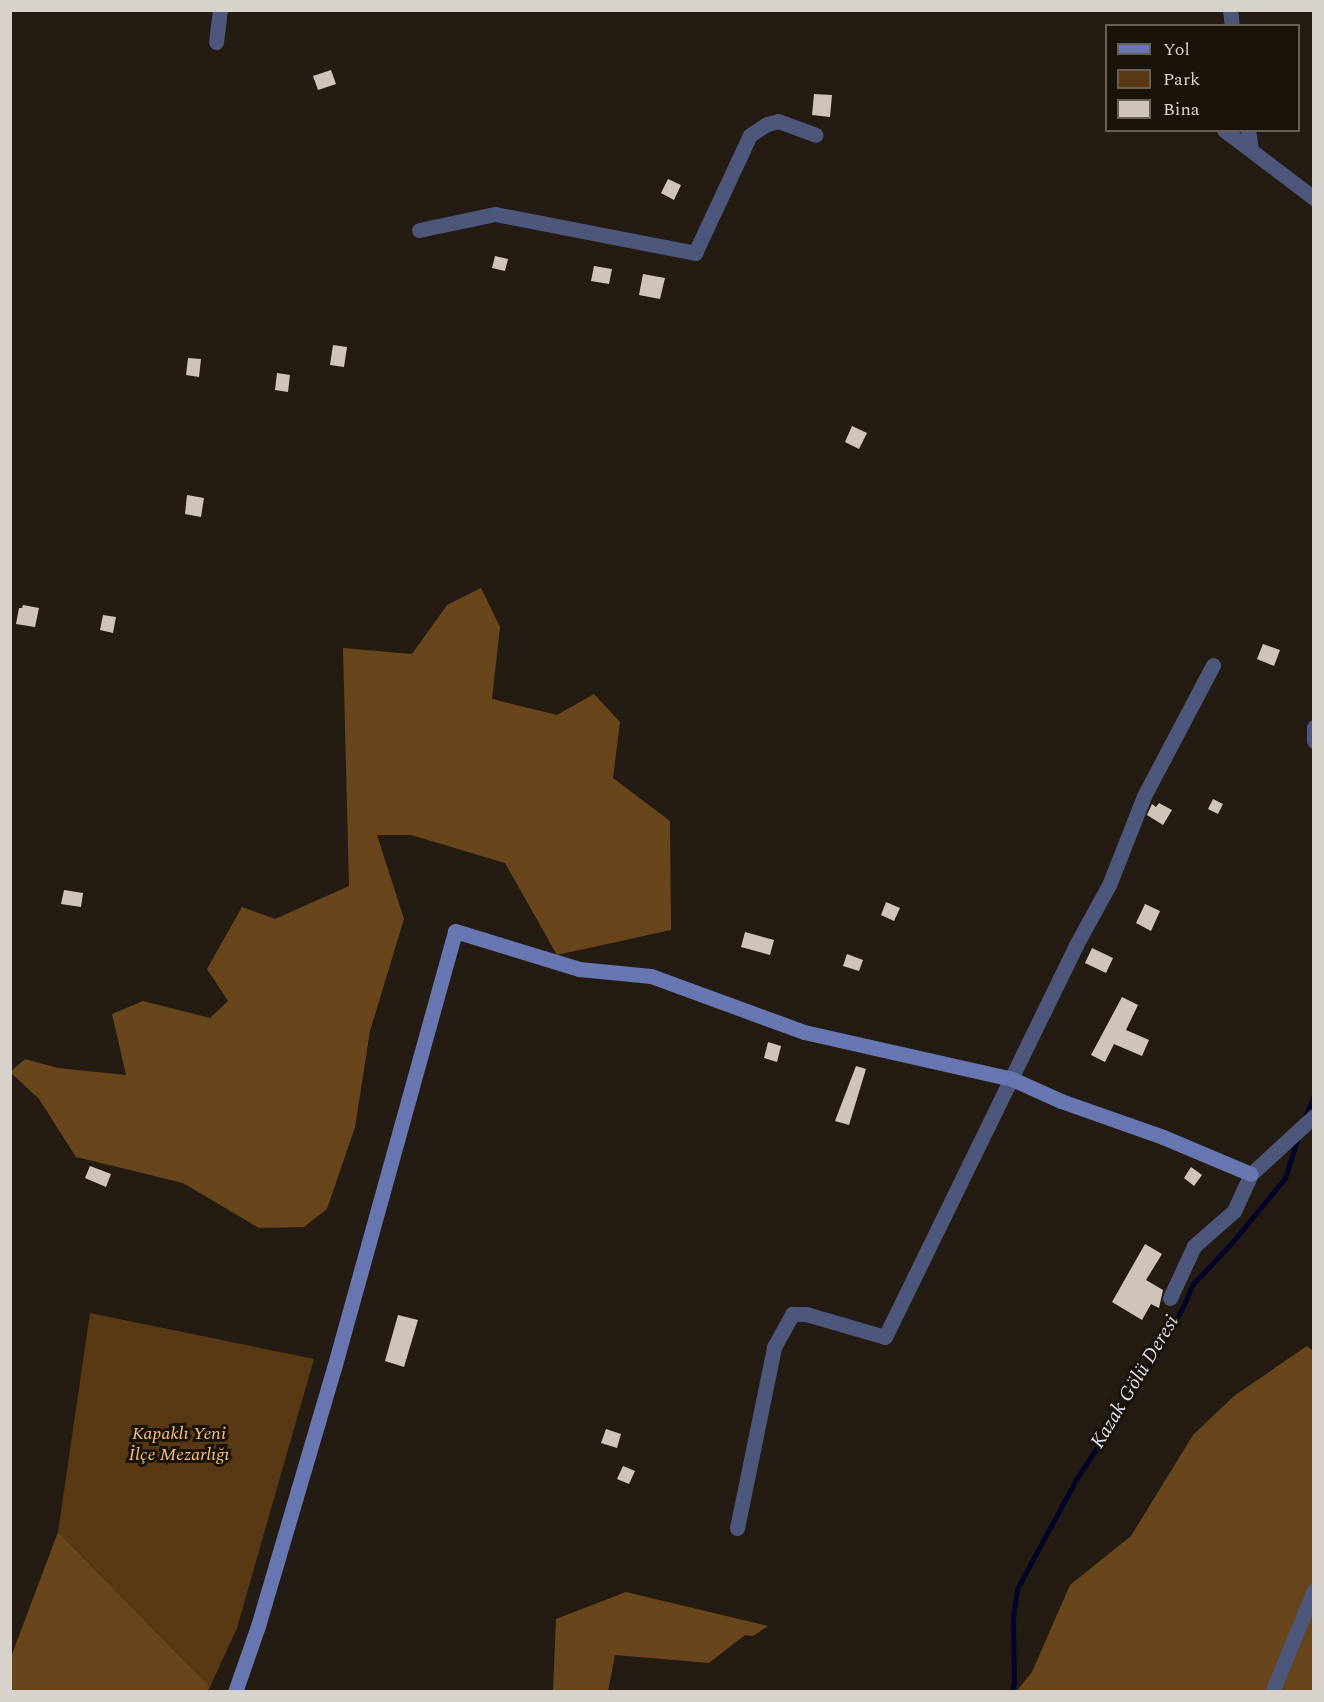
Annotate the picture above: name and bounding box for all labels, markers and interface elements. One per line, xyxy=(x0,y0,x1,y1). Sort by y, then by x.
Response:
legend xyxy=(1105,24,1300,132)
text: Yol xyxy=(1163,36,1190,63)
text: Park xyxy=(1163,66,1200,93)
text: Bina xyxy=(1163,96,1200,123)
water label: Kazak Gölü Deresi xyxy=(1086,1311,1184,1453)
park label: Kapaklı Yeni İlçe Mezarlığı xyxy=(129,1424,229,1466)

